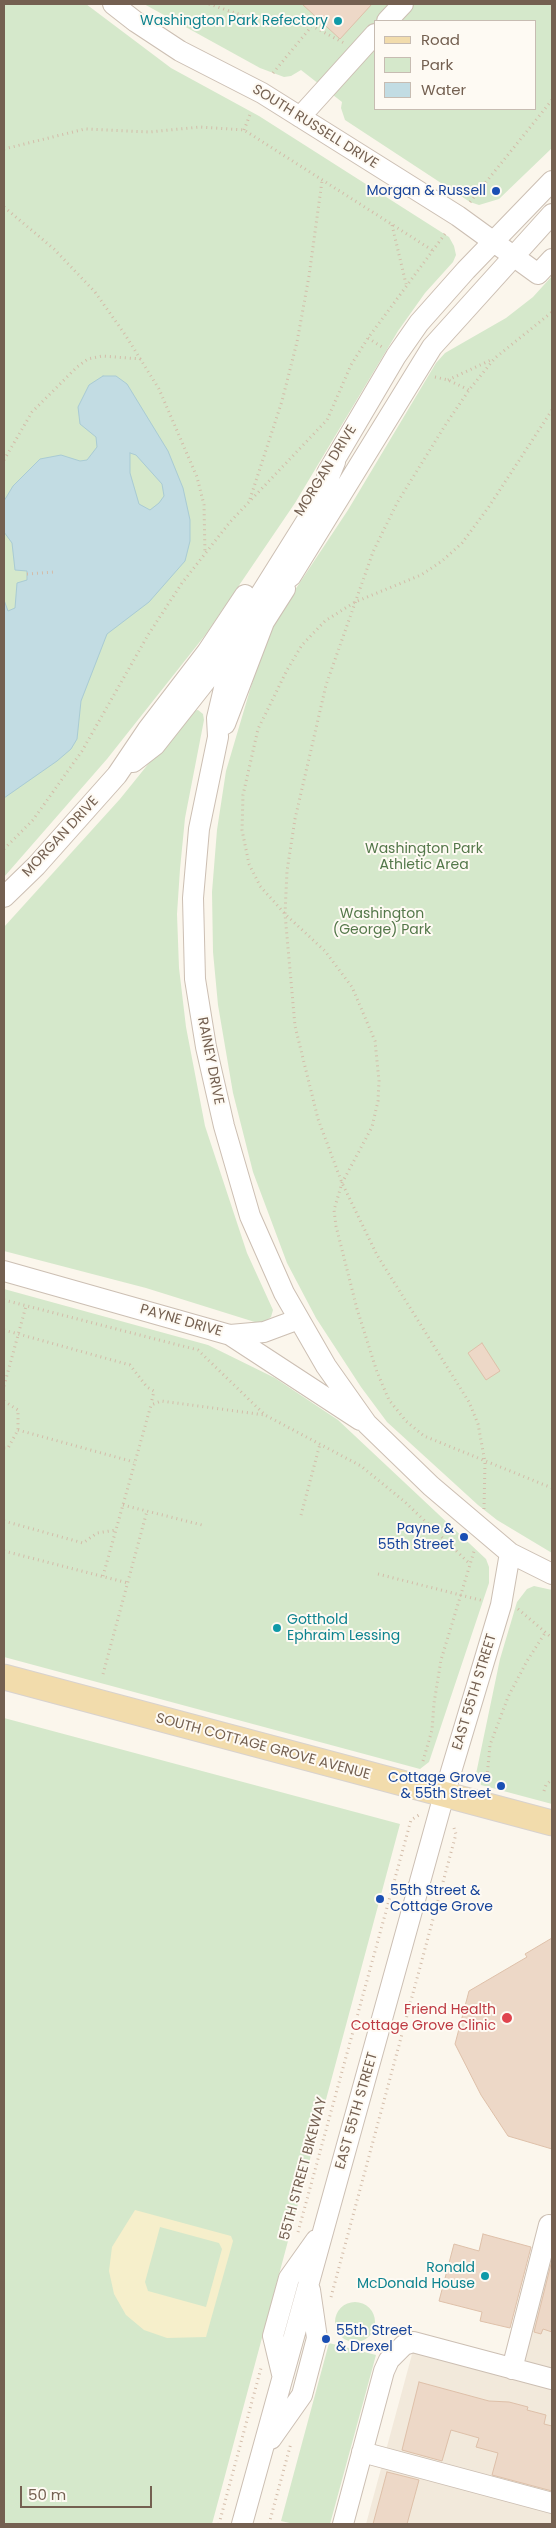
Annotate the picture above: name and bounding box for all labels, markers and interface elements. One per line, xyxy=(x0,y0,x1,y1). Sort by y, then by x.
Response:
place label: Washington Park Refectory xyxy=(140,13,328,29)
marker: Washington Park Refectory xyxy=(332,15,344,27)
legend xyxy=(374,20,536,110)
text: Road xyxy=(421,29,460,50)
text: Park xyxy=(421,54,453,75)
text: Water xyxy=(421,79,466,100)
street label: SOUTH RUSSELL DRIVE xyxy=(249,81,381,173)
place label: Morgan & Russell xyxy=(366,183,486,199)
marker: Morgan & Russell xyxy=(490,185,502,197)
street label: MORGAN DRIVE xyxy=(291,422,361,520)
street label: MORGAN DRIVE xyxy=(19,793,103,881)
park label: Washington Park Athletic Area xyxy=(365,841,483,874)
park label: Washington (George) Park xyxy=(333,906,431,939)
street label: RAINEY DRIVE xyxy=(193,1016,227,1106)
street label: PAYNE DRIVE xyxy=(138,1301,224,1341)
place label: Payne & 55th Street xyxy=(378,1521,454,1554)
marker: Payne & 55th Street xyxy=(458,1531,470,1543)
place label: Gotthold Ephraim Lessing xyxy=(287,1612,400,1644)
marker: Gotthold Ephraim Lessing xyxy=(271,1622,283,1634)
street label: EAST 55TH STREET xyxy=(449,1632,501,1752)
street label: SOUTH COTTAGE GROVE AVENUE xyxy=(154,1710,372,1784)
place label: Cottage Grove & 55th Street xyxy=(388,1770,491,1802)
marker: Cottage Grove & 55th Street xyxy=(495,1780,507,1792)
place label: 55th Street & Cottage Grove xyxy=(390,1883,493,1915)
marker: 55th Street & Cottage Grove xyxy=(374,1893,386,1905)
place label: Friend Health Cottage Grove Clinic xyxy=(351,2002,496,2034)
marker: Friend Health Cottage Grove Clinic xyxy=(500,2011,514,2025)
street label: EAST 55TH STREET xyxy=(332,2051,382,2171)
street label: 55TH STREET BIKEWAY xyxy=(277,2096,331,2242)
place label: Ronald McDonald House xyxy=(357,2260,475,2292)
marker: Ronald McDonald House xyxy=(479,2270,491,2282)
place label: 55th Street & Drexel xyxy=(336,2323,412,2356)
marker: 55th Street & Drexel xyxy=(320,2333,332,2345)
scale bar xyxy=(22,2476,155,2508)
text: 50 m xyxy=(28,2484,66,2505)

